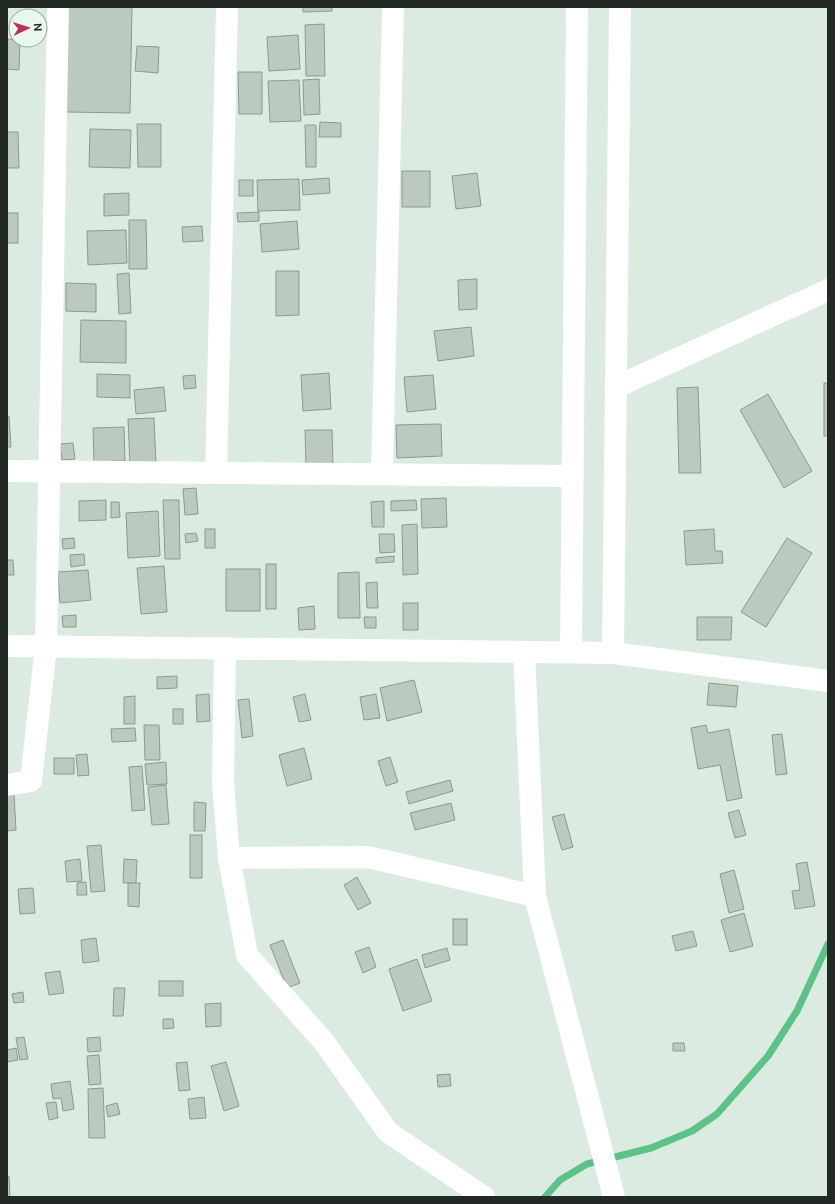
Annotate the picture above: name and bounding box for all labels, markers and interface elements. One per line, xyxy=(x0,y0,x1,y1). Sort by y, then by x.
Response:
north arrow xyxy=(8,8,48,48)
text: N xyxy=(31,23,45,32)

